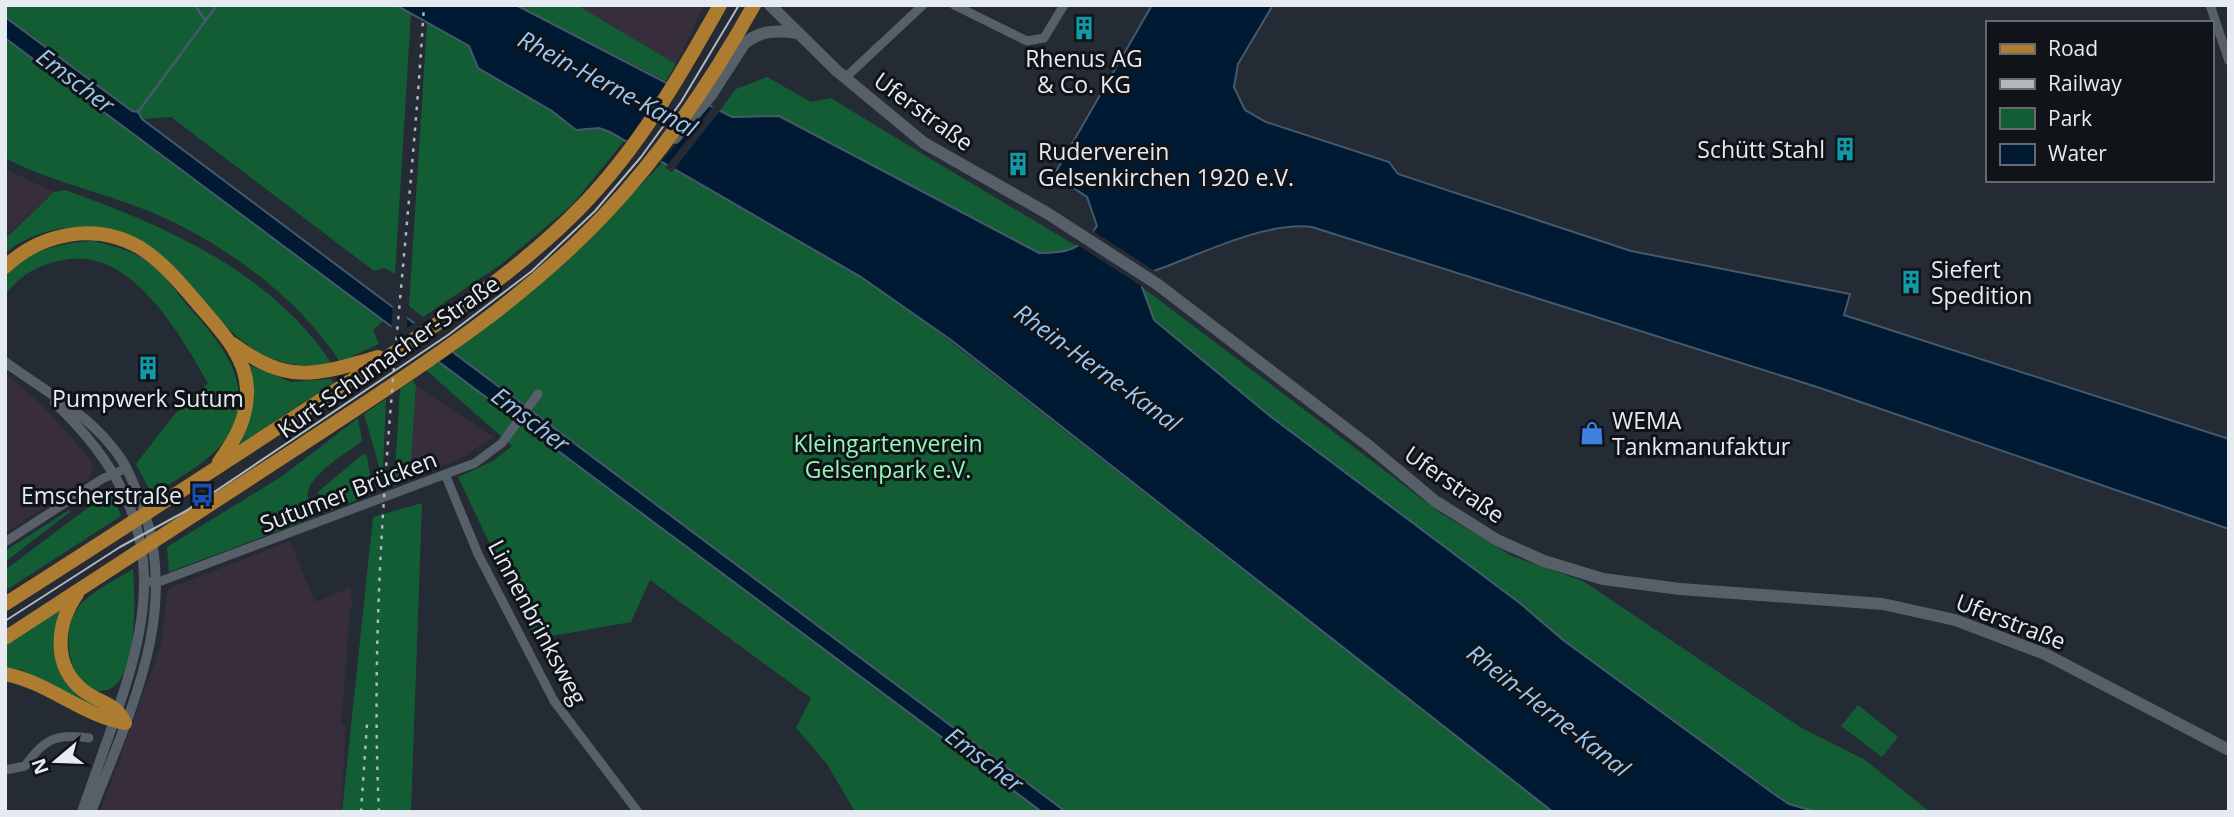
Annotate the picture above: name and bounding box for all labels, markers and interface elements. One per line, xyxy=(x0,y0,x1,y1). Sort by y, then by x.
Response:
building icon: Rhenus AG & Co. KG xyxy=(1070,14,1098,42)
legend xyxy=(1986,21,2213,182)
water label: Rhein-Herne-Kanal xyxy=(513,22,704,145)
text: Road xyxy=(2048,34,2098,62)
water label: Emscher xyxy=(30,40,123,121)
place label: Rhenus AG & Co. KG xyxy=(1025,42,1143,100)
street label: Uferstraße xyxy=(868,64,980,158)
text: Railway xyxy=(2048,69,2122,97)
text: Park xyxy=(2048,104,2092,132)
place label: Schütt Stahl xyxy=(1697,133,1825,165)
place label: Ruderverein Gelsenkirchen 1920 e.V. xyxy=(1038,135,1294,193)
building icon: Schütt Stahl xyxy=(1831,135,1859,163)
text: Water xyxy=(2048,139,2107,167)
building icon: Ruderverein Gelsenkirchen 1920 e.V. xyxy=(1004,150,1032,178)
place label: Siefert Spedition xyxy=(1931,253,2032,311)
street label: Kurt-Schumacher-Straße xyxy=(271,267,505,445)
building icon: Siefert Spedition xyxy=(1897,268,1925,296)
water label: Rhein-Herne-Kanal xyxy=(1008,295,1189,439)
building icon: Pumpwerk Sutum xyxy=(134,354,162,382)
water label: Emscher xyxy=(485,379,578,460)
place label: Pumpwerk Sutum xyxy=(52,382,244,414)
place label: WEMA Tankmanufaktur xyxy=(1612,404,1791,462)
shop icon: WEMA Tankmanufaktur xyxy=(1578,419,1606,447)
park label: Kleingartenverein Gelsenpark e.V. xyxy=(793,427,983,485)
street label: Uferstraße xyxy=(1399,438,1511,530)
street label: Sutumer Brücken xyxy=(255,443,441,539)
place label: Emscherstraße xyxy=(21,479,182,511)
bus stop icon: Emscherstraße xyxy=(188,481,216,509)
street label: Linnenbrinksweg xyxy=(481,534,595,711)
street label: Uferstraße xyxy=(1951,585,2071,657)
water label: Rhein-Herne-Kanal xyxy=(1461,636,1638,785)
water label: Emscher xyxy=(939,719,1032,800)
north arrow xyxy=(21,726,91,796)
text: N xyxy=(25,755,55,778)

